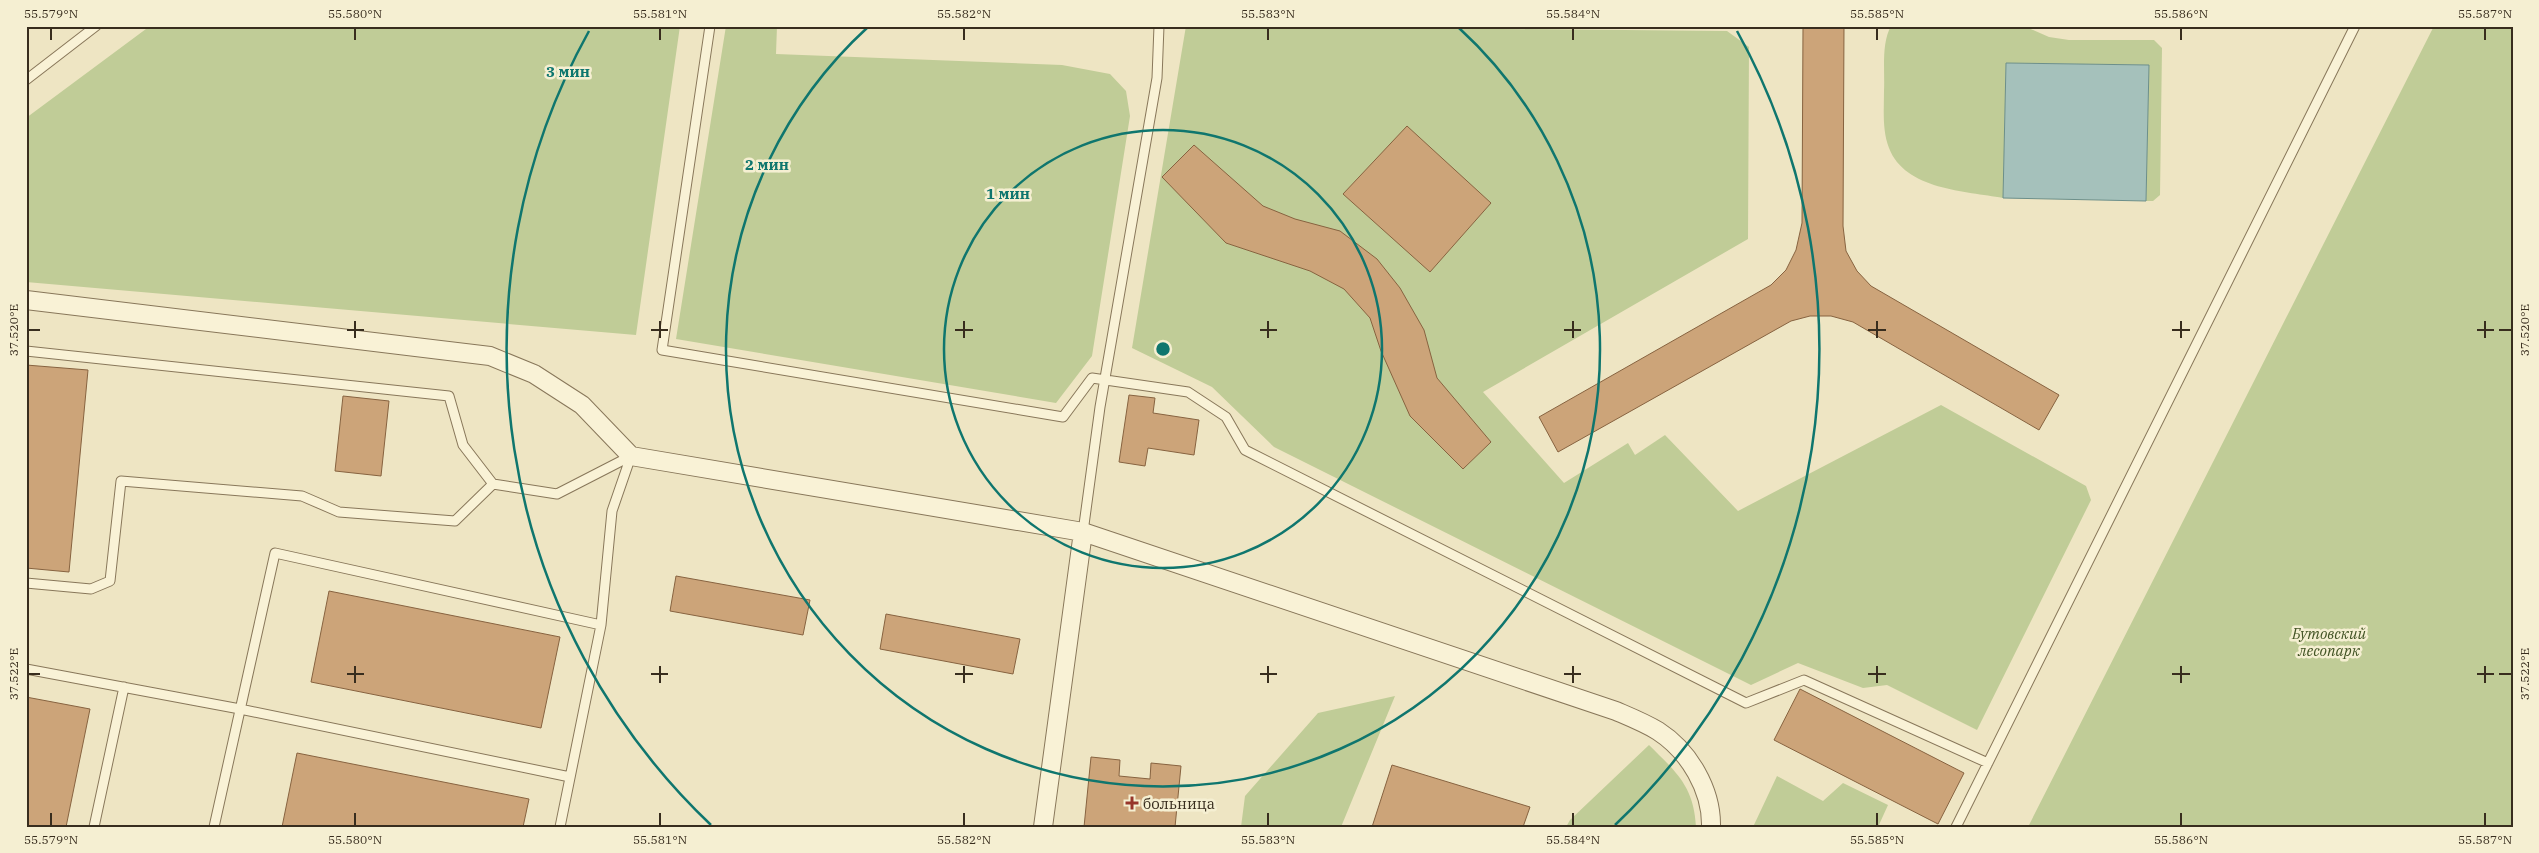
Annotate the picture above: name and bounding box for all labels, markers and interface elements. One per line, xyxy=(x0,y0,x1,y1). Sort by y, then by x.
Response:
text: 55.579°N xyxy=(24,6,78,21)
text: 55.580°N xyxy=(328,6,382,21)
text: 55.581°N xyxy=(633,6,687,21)
text: 55.582°N xyxy=(937,6,991,21)
text: 55.583°N xyxy=(1241,6,1295,21)
text: 55.584°N xyxy=(1546,6,1600,21)
text: 55.585°N xyxy=(1850,6,1904,21)
text: 55.586°N xyxy=(2154,6,2208,21)
text: 55.587°N xyxy=(2458,6,2512,21)
text: 3 мин xyxy=(546,62,590,81)
text: 2 мин xyxy=(745,155,789,174)
text: 1 мин xyxy=(986,184,1030,203)
text: 37.520°E xyxy=(6,304,21,356)
text: 37.520°E xyxy=(2517,304,2532,356)
centre of rings xyxy=(1154,340,1172,358)
park label: Бутовский лесопарк xyxy=(2291,624,2367,660)
text: 37.522°E xyxy=(6,648,21,700)
text: 37.522°E xyxy=(2517,648,2532,700)
place label: больница xyxy=(1143,794,1215,813)
marker: больница xyxy=(1125,796,1139,810)
text: 55.579°N xyxy=(24,832,78,847)
text: 55.580°N xyxy=(328,832,382,847)
text: 55.581°N xyxy=(633,832,687,847)
text: 55.582°N xyxy=(937,832,991,847)
text: 55.583°N xyxy=(1241,832,1295,847)
text: 55.584°N xyxy=(1546,832,1600,847)
text: 55.585°N xyxy=(1850,832,1904,847)
text: 55.586°N xyxy=(2154,832,2208,847)
text: 55.587°N xyxy=(2458,832,2512,847)

